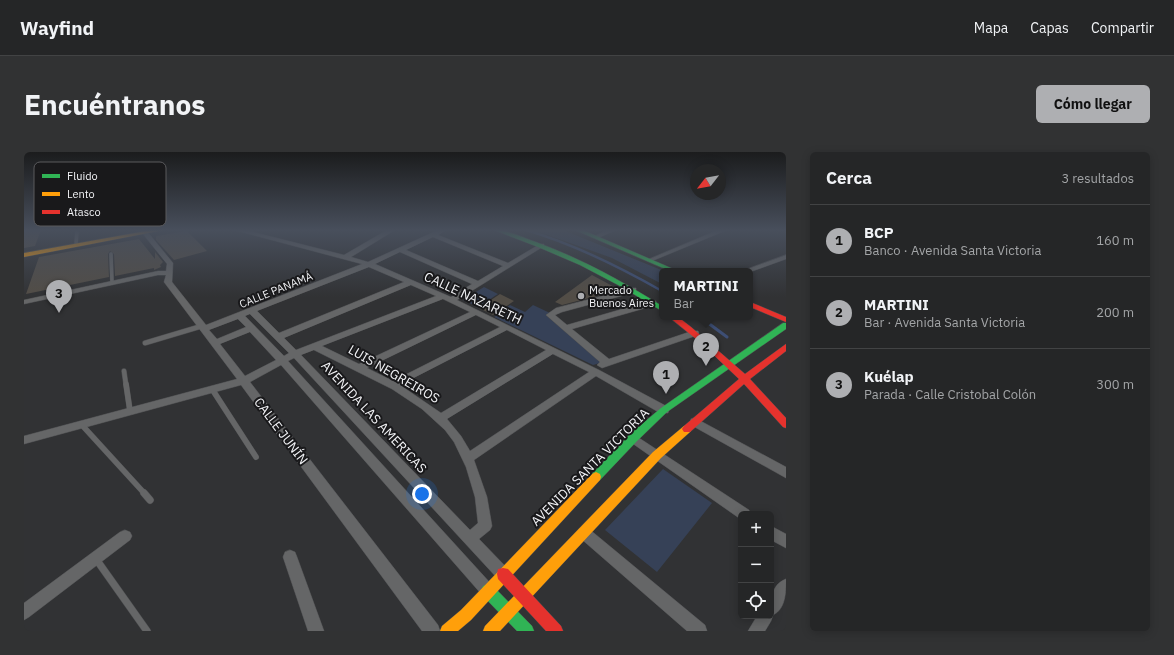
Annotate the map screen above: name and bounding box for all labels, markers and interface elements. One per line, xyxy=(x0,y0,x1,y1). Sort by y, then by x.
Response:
text: Wayfind xyxy=(20,16,94,40)
text: Mapa xyxy=(974,19,1008,37)
text: Capas xyxy=(1030,19,1069,37)
text: Compartir xyxy=(1091,19,1154,37)
button: Cómo llegar xyxy=(1036,85,1150,123)
text: Encuéntranos xyxy=(24,86,205,123)
legend xyxy=(34,162,166,226)
north arrow xyxy=(690,164,726,200)
text: Cerca xyxy=(826,167,872,189)
text: Fluido xyxy=(67,169,98,183)
text: 3 resultados xyxy=(1061,170,1134,187)
text: Lento xyxy=(67,187,95,201)
text: Atasco xyxy=(67,205,101,219)
text: BCP xyxy=(864,223,894,242)
text: 1 xyxy=(835,232,843,249)
text: 160 m xyxy=(1096,232,1134,249)
text: Banco · Avenida Santa Victoria xyxy=(864,242,1042,259)
street label: CALLE NAZARETH xyxy=(421,268,525,328)
popup xyxy=(659,268,753,320)
street label: CALLE PANAMÁ xyxy=(237,269,315,311)
text: MARTINI xyxy=(674,276,738,295)
pin: 3 xyxy=(46,280,72,313)
place label: Mercado Buenos Aires xyxy=(589,283,654,310)
marker: Mercado Buenos Aires xyxy=(576,291,586,301)
text: Bar xyxy=(674,295,694,312)
text: MARTINI xyxy=(864,295,929,314)
text: 2 xyxy=(835,304,843,321)
text: 200 m xyxy=(1096,304,1134,321)
text: Bar · Avenida Santa Victoria xyxy=(864,314,1025,331)
pin: 2 xyxy=(693,333,719,366)
street label: LUIS NEGREIROS xyxy=(345,341,443,407)
street label: AVENIDA LAS AMERICAS xyxy=(318,357,430,477)
pin: 1 xyxy=(653,361,679,394)
text: Kuélap xyxy=(864,367,914,386)
text: 3 xyxy=(835,376,843,393)
text: 300 m xyxy=(1096,376,1134,393)
text: Parada · Calle Cristobal Colón xyxy=(864,386,1036,403)
street label: CALLE JUNÍN xyxy=(250,394,312,468)
street label: AVENIDA SANTA VICTORIA xyxy=(527,404,653,530)
your location xyxy=(412,484,432,504)
map controls xyxy=(738,511,774,619)
button: + xyxy=(738,511,774,547)
button: − xyxy=(738,547,774,583)
button: locate xyxy=(738,583,774,619)

